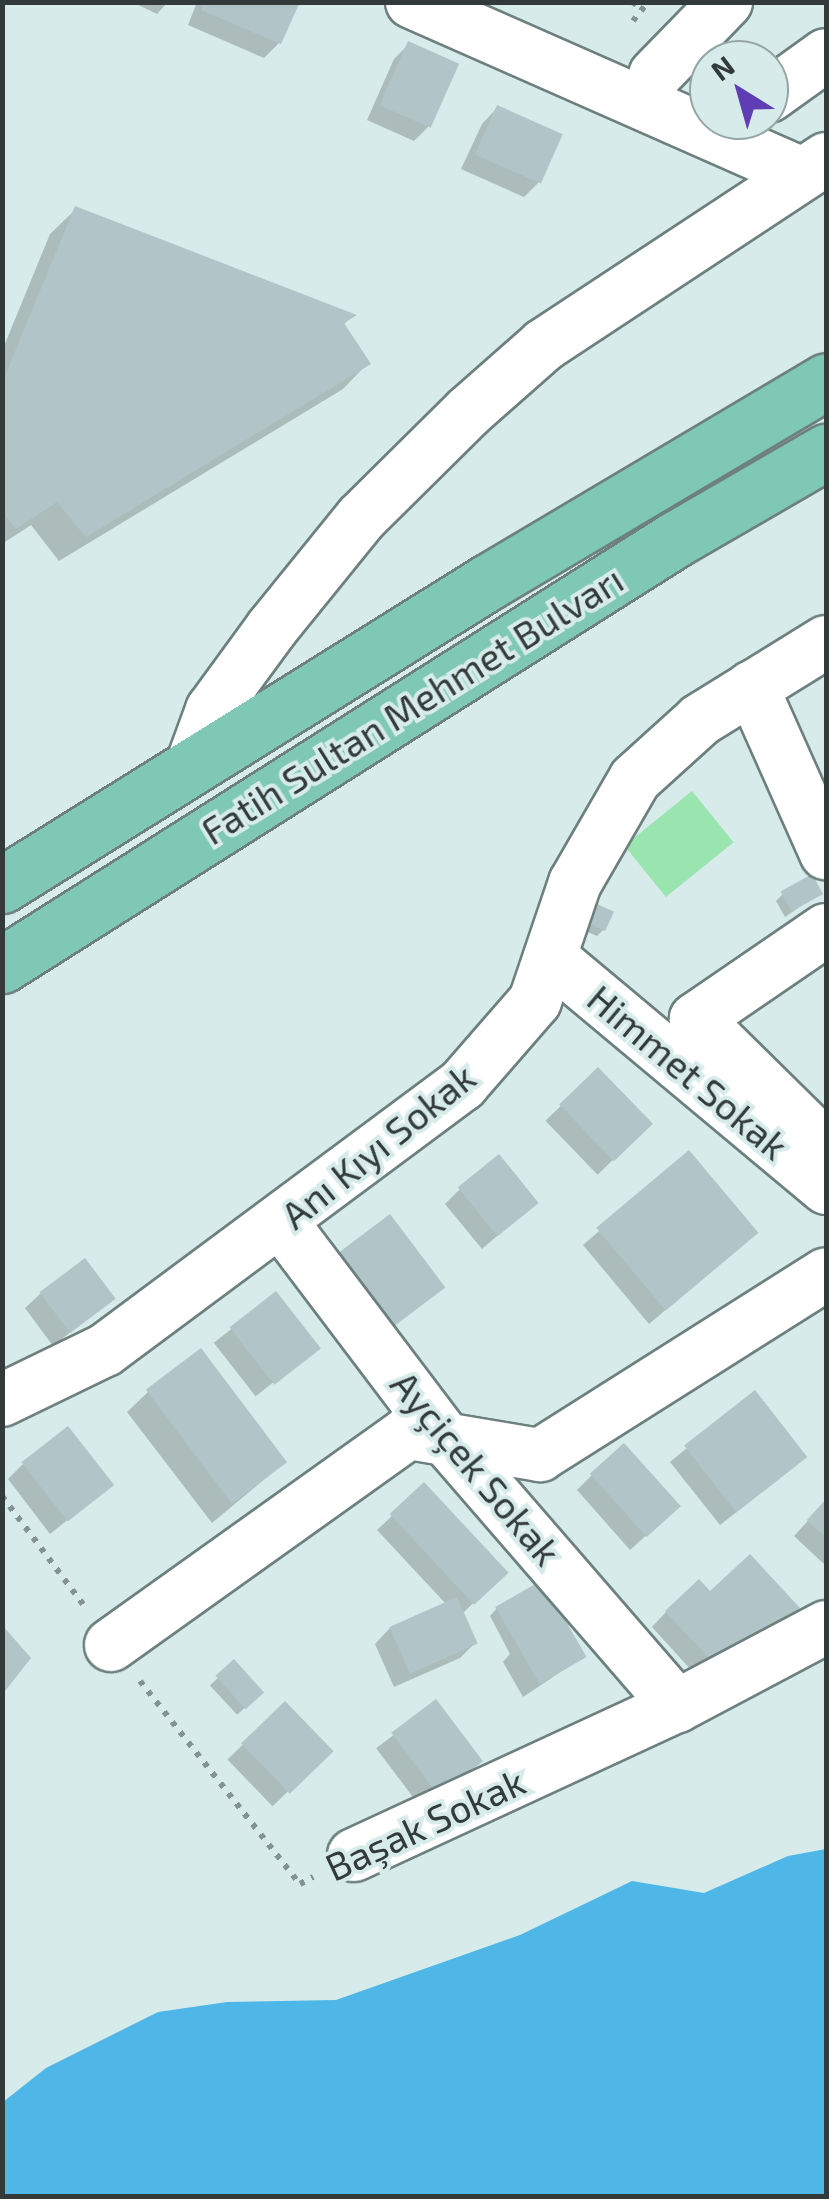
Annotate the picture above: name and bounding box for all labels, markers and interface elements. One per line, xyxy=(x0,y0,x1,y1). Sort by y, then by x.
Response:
north arrow xyxy=(689,40,789,140)
text: N xyxy=(704,48,740,87)
street label: Fatih Sultan Mehmet Bulvarı xyxy=(193,556,631,854)
street label: Himmet Sokak xyxy=(579,975,797,1169)
street label: Anı Kıyı Sokak xyxy=(272,1054,484,1238)
street label: Ayçiçek Sokak xyxy=(381,1362,571,1574)
street label: Başak Sokak xyxy=(318,1758,532,1890)

